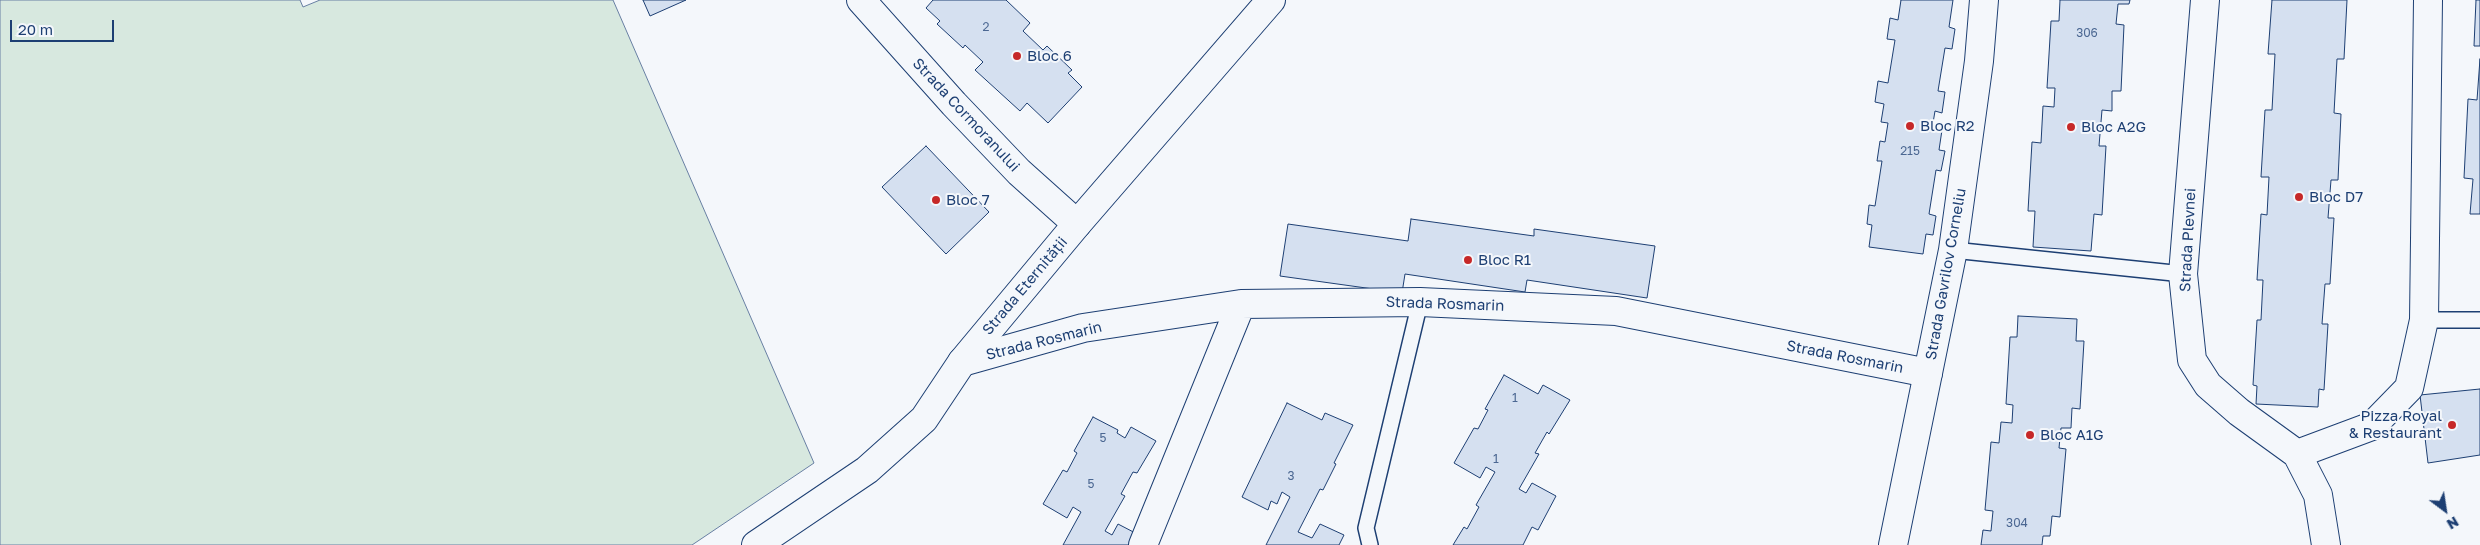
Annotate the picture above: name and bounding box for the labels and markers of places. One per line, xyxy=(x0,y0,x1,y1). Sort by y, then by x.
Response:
place label: Bloc 6 xyxy=(1027,47,1072,65)
marker: Bloc 6 xyxy=(1011,50,1023,62)
place label: Bloc R2 xyxy=(1920,117,1975,135)
place label: Bloc A2G xyxy=(2081,118,2146,136)
marker: Bloc R2 xyxy=(1904,120,1916,132)
marker: Bloc A2G xyxy=(2065,121,2077,133)
place label: Bloc D7 xyxy=(2309,188,2363,206)
place label: Bloc 7 xyxy=(946,191,990,209)
marker: Bloc D7 xyxy=(2293,191,2305,203)
marker: Bloc 7 xyxy=(930,194,942,206)
place label: Bloc R1 xyxy=(1478,251,1531,269)
marker: Bloc R1 xyxy=(1462,254,1474,266)
place label: Pizza Royal & Restaurant xyxy=(2349,407,2442,442)
marker: Pizza Royal & Restaurant xyxy=(2446,419,2458,431)
place label: Bloc A1G xyxy=(2040,426,2104,444)
marker: Bloc A1G xyxy=(2024,429,2036,441)

